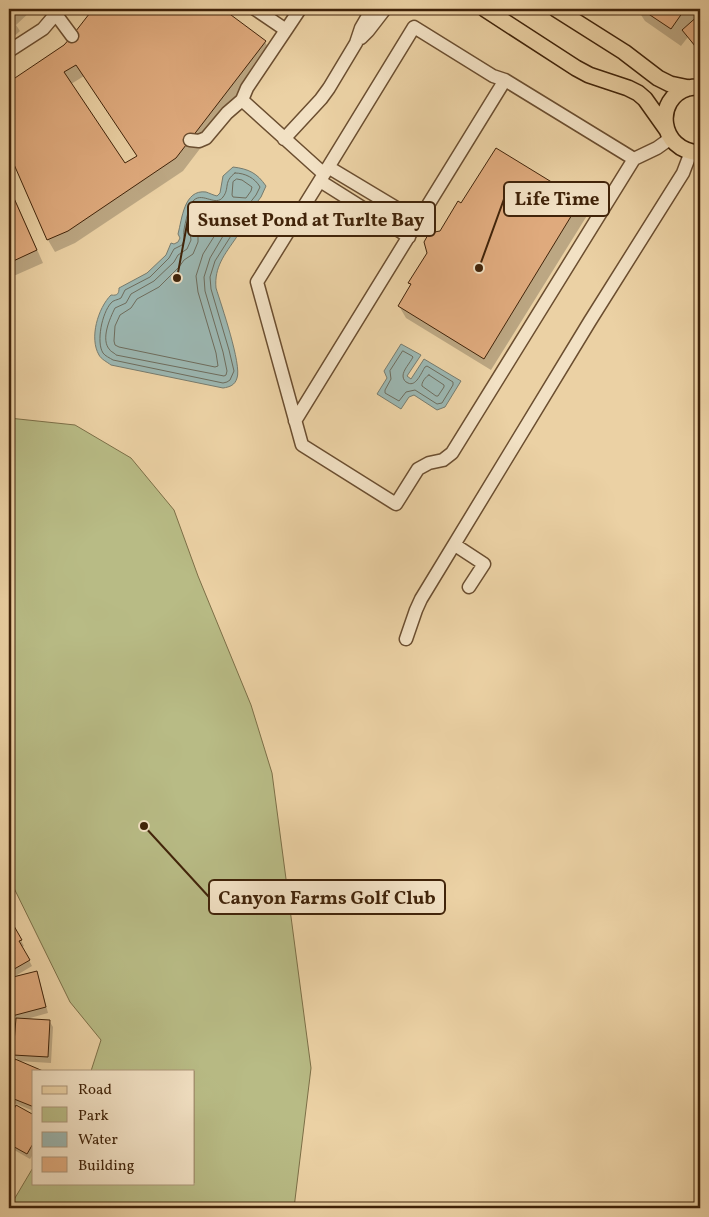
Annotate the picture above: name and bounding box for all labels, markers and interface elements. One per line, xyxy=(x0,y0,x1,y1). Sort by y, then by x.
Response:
callout: Life Time xyxy=(504,182,609,216)
text: Life Time xyxy=(515,187,600,213)
callout: Sunset Pond at Turlte Bay xyxy=(188,202,435,236)
text: Sunset Pond at Turlte Bay xyxy=(198,208,425,234)
callout: Canyon Farms Golf Club xyxy=(209,880,445,914)
text: Canyon Farms Golf Club xyxy=(218,886,436,912)
legend xyxy=(32,1070,195,1184)
text: Road xyxy=(78,1080,112,1101)
text: Park xyxy=(78,1106,109,1127)
text: Water xyxy=(78,1130,118,1151)
text: Building xyxy=(78,1156,135,1177)

